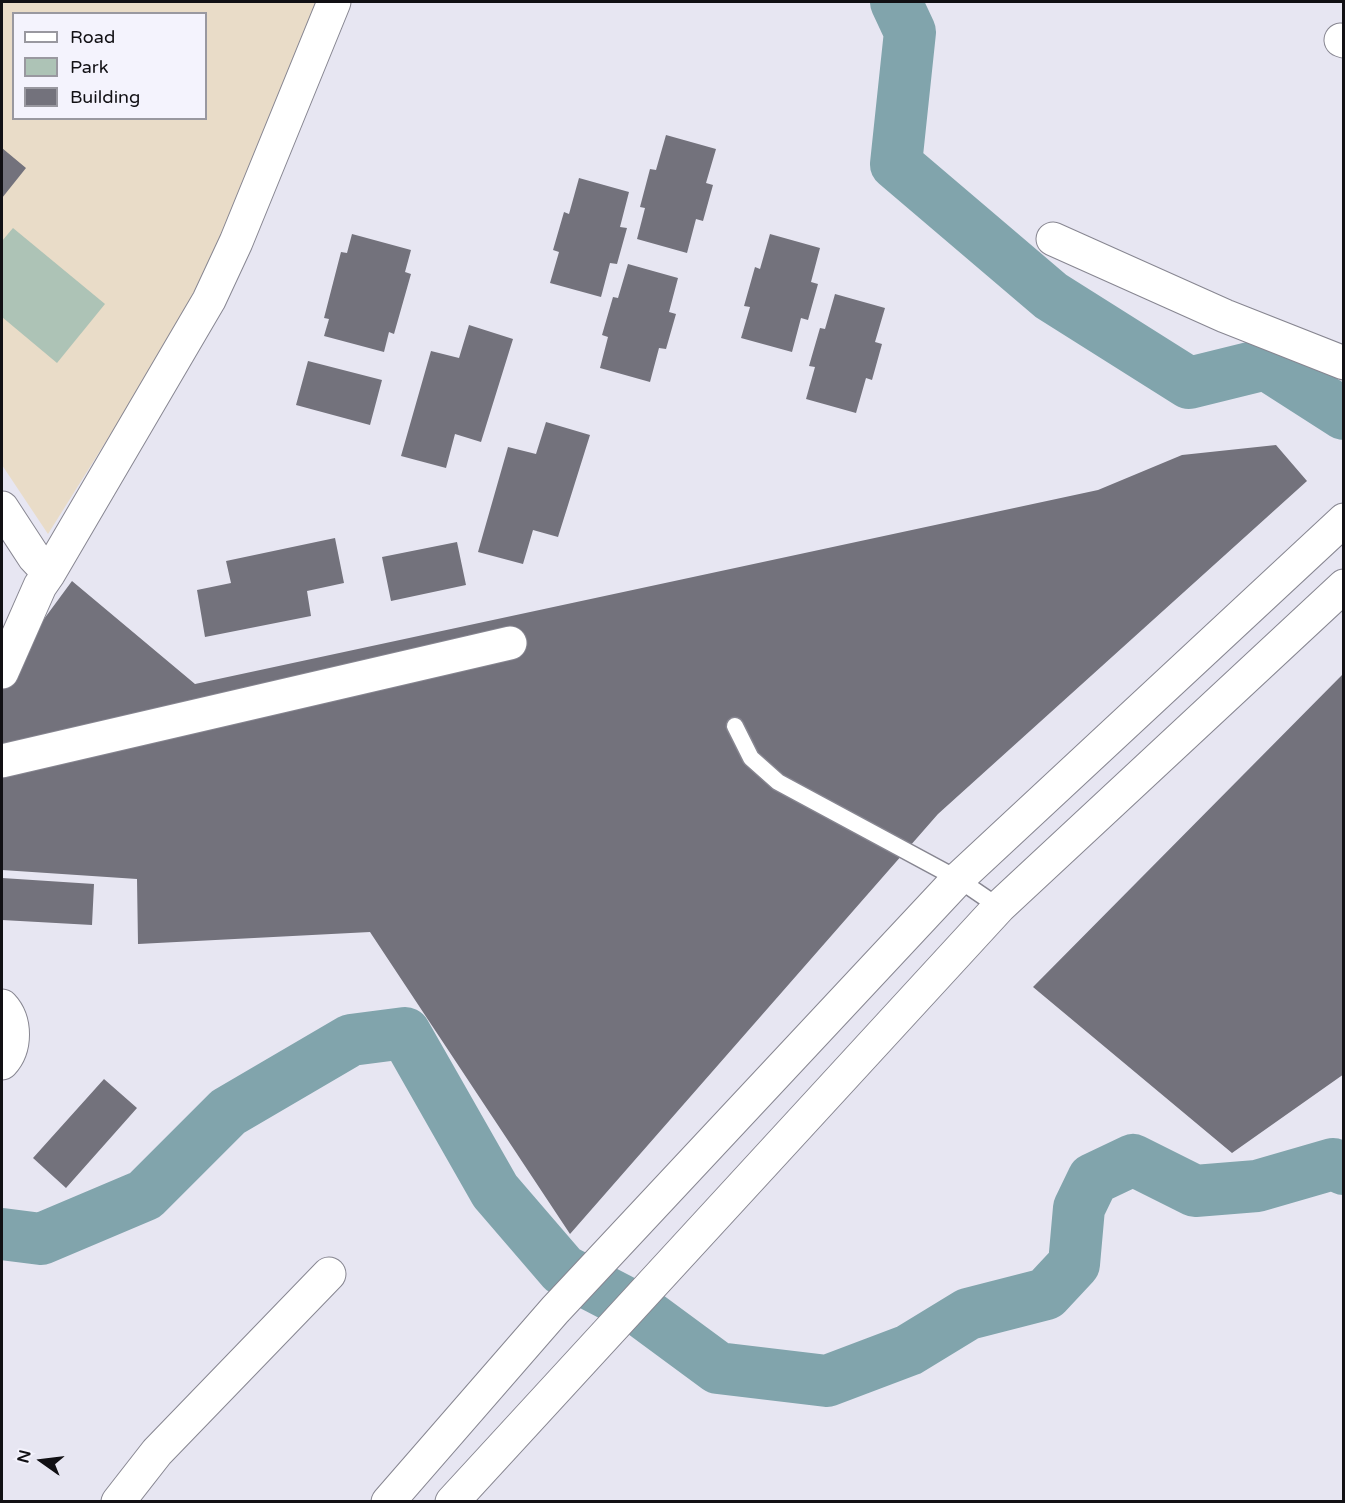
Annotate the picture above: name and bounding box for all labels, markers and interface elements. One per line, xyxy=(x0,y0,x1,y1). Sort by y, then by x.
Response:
legend xyxy=(12,12,207,120)
text: Road xyxy=(70,26,115,48)
text: Park xyxy=(70,56,108,78)
text: Building xyxy=(70,86,140,108)
north arrow xyxy=(12,1431,72,1491)
text: N xyxy=(13,1448,36,1465)

